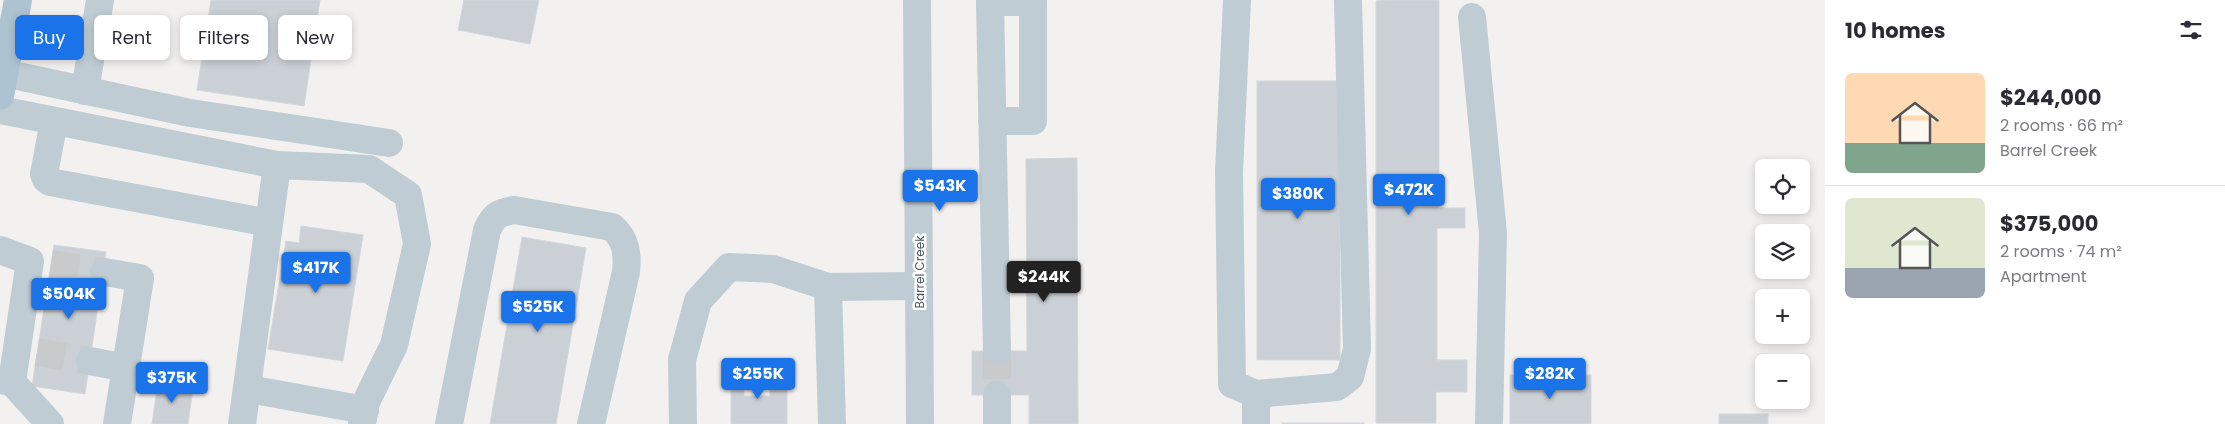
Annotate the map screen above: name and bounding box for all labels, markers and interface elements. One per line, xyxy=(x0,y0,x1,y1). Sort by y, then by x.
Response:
chip: Buy xyxy=(15,15,84,60)
chip: Rent xyxy=(94,15,170,60)
chip: Filters xyxy=(180,15,268,60)
chip: New xyxy=(278,15,352,60)
text: 10 homes xyxy=(1845,16,1945,45)
icon: filters xyxy=(2177,16,2205,44)
text: $244,000 xyxy=(2000,83,2101,112)
icon: home xyxy=(1885,93,1945,153)
text: 2 rooms · 66 m² xyxy=(2000,114,2123,137)
text: Barrel Creek xyxy=(2000,139,2097,162)
map controls xyxy=(1755,159,1810,409)
button: locate xyxy=(1755,159,1810,214)
pin: $543K xyxy=(905,170,975,212)
text: $543K xyxy=(914,174,966,197)
pin: $472K xyxy=(1374,174,1444,216)
pin: $380K xyxy=(1263,178,1333,220)
text: $472K xyxy=(1384,178,1434,201)
text: $380K xyxy=(1272,182,1324,205)
text: $375,000 xyxy=(2000,209,2099,238)
icon: home xyxy=(1885,218,1945,278)
button: layers xyxy=(1755,224,1810,279)
street label: Barrel Creek xyxy=(911,235,928,308)
text: 2 rooms · 74 m² xyxy=(2000,240,2122,263)
pin: $417K xyxy=(281,252,351,294)
text: $417K xyxy=(292,256,340,279)
pin: $244K xyxy=(1009,260,1079,303)
text: $244K xyxy=(1018,265,1070,288)
text: Apartment xyxy=(2000,265,2087,288)
pin: $504K xyxy=(34,278,104,320)
text: $504K xyxy=(42,282,96,305)
button: + xyxy=(1755,289,1810,344)
pin: $525K xyxy=(503,290,573,333)
text: $525K xyxy=(512,295,564,318)
button: − xyxy=(1755,354,1810,409)
pin: $255K xyxy=(723,358,793,400)
pin: $282K xyxy=(1515,358,1585,400)
pin: $375K xyxy=(137,362,207,404)
text: $255K xyxy=(732,362,784,385)
text: $282K xyxy=(1525,362,1575,385)
text: $375K xyxy=(147,366,197,389)

